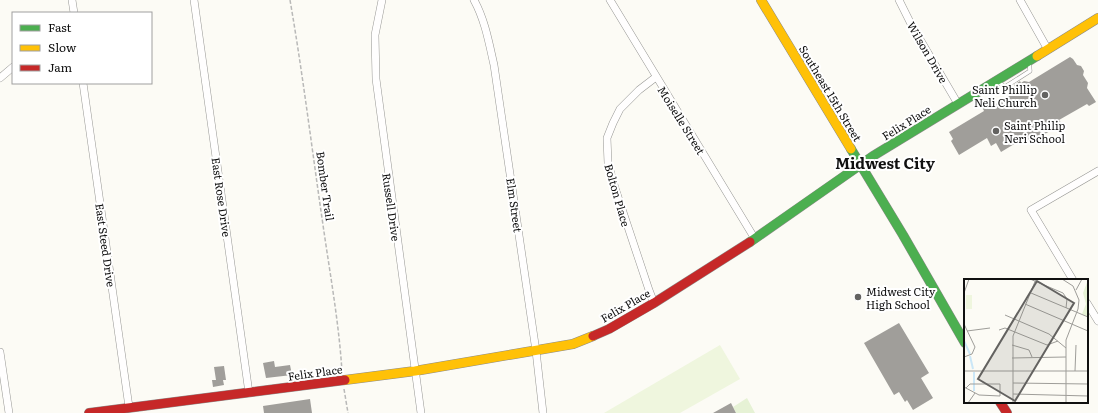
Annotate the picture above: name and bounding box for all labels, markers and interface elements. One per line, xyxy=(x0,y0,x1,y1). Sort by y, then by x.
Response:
legend xyxy=(12,12,152,84)
text: Fast xyxy=(48,18,72,36)
street label: Wilson Drive xyxy=(904,18,952,86)
text: Slow xyxy=(48,38,77,56)
street label: Southeast 15th Street xyxy=(796,42,866,145)
text: Jam xyxy=(48,58,73,76)
place label: Saint Phillip Neli Church xyxy=(972,81,1037,110)
street label: Moiselle Street xyxy=(655,83,710,158)
marker: Saint Phillip Neli Church xyxy=(1040,90,1050,100)
street label: Felix Place xyxy=(878,100,934,143)
place label: Saint Philip Neri School xyxy=(1004,117,1066,146)
marker: Saint Philip Neri School xyxy=(991,126,1001,136)
street label: Bomber Trail xyxy=(313,150,339,222)
district label: Midwest City xyxy=(835,151,936,174)
street label: East Rose Drive xyxy=(209,156,236,238)
street label: Bolton Place xyxy=(601,162,635,229)
street label: Russell Drive xyxy=(379,172,405,242)
street label: Elm Street xyxy=(503,177,527,234)
street label: East Steed Drive xyxy=(92,202,120,288)
inset map xyxy=(964,279,1088,403)
place label: Midwest City High School xyxy=(866,283,936,312)
street label: Felix Place xyxy=(597,284,653,326)
marker: Midwest City High School xyxy=(853,292,863,302)
street label: Felix Place xyxy=(287,360,344,384)

